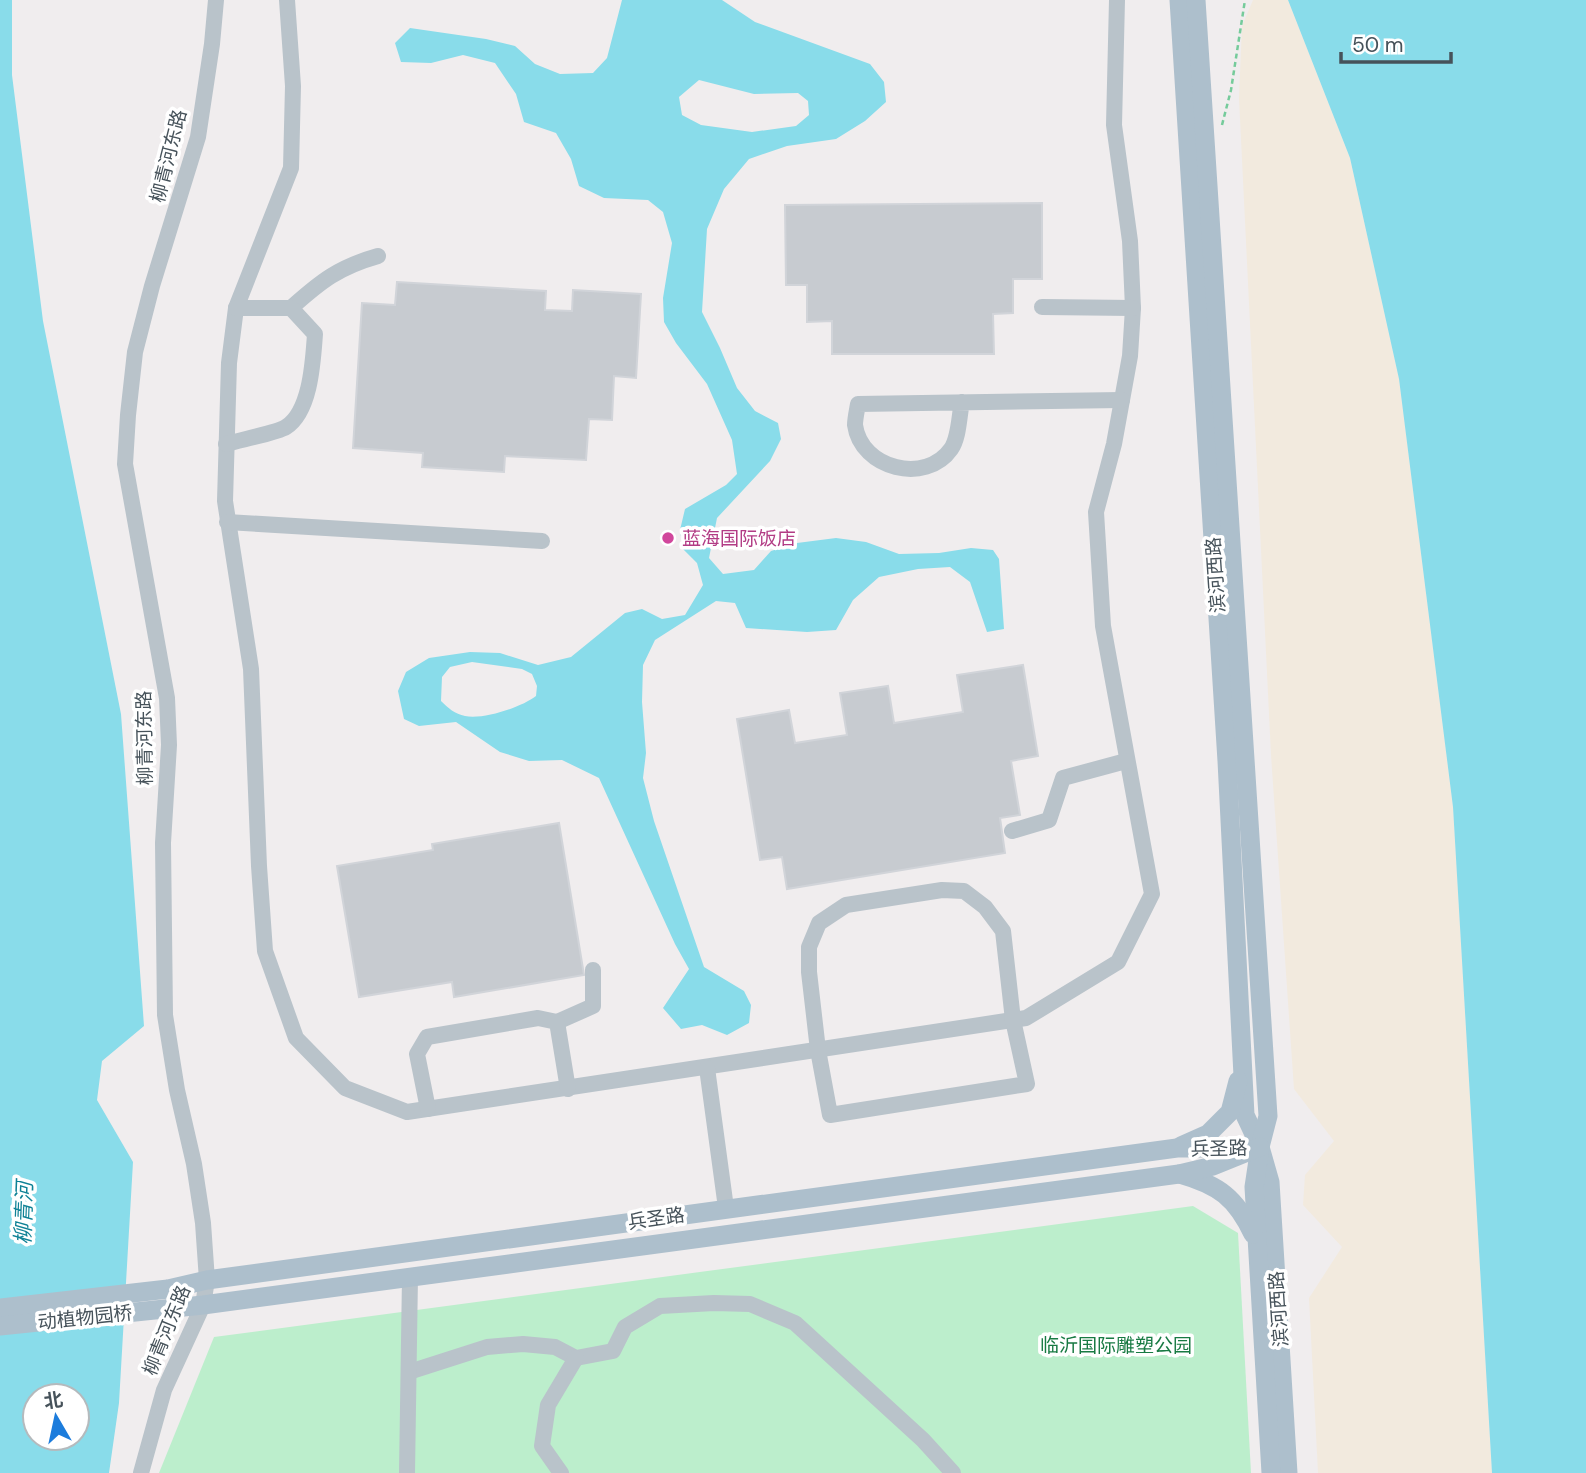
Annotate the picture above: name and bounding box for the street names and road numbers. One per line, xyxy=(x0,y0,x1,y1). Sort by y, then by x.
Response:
street label: 柳青河东路 xyxy=(145,107,192,205)
street label: 滨河西路 xyxy=(1200,536,1231,614)
street label: 柳青河东路 xyxy=(131,690,158,786)
street label: 兵圣路 xyxy=(1190,1136,1248,1161)
street label: 兵圣路 xyxy=(626,1202,686,1235)
street label: 滨河西路 xyxy=(1263,1270,1294,1348)
street label: 柳青河东路 xyxy=(137,1281,196,1379)
street label: 动植物园桥 xyxy=(36,1300,134,1335)

